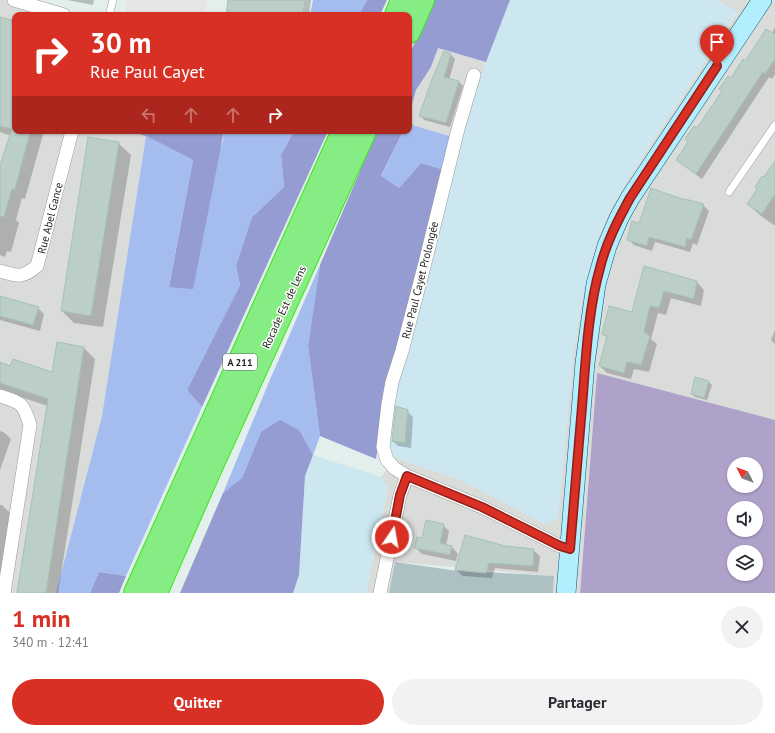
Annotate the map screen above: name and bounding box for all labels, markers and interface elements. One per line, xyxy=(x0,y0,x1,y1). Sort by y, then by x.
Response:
text: 30 m xyxy=(90,24,151,61)
pin xyxy=(700,25,734,66)
icon: right xyxy=(24,28,76,80)
icon: arrive xyxy=(706,31,728,53)
text: Rue Paul Cayet xyxy=(90,60,205,83)
icon: left xyxy=(138,104,160,126)
icon: ahead xyxy=(180,104,202,126)
icon: ahead xyxy=(222,104,244,126)
icon: right xyxy=(264,104,286,126)
street label: Rue Abel Gance xyxy=(34,180,66,255)
street label: Rue Paul Cayet Prolongée xyxy=(399,219,441,340)
street label: Rocade Est de Lens xyxy=(259,263,309,351)
road number: A 211 xyxy=(223,354,257,370)
north arrow xyxy=(727,457,763,493)
map controls xyxy=(727,457,763,581)
button: sound xyxy=(727,501,763,537)
position arrow xyxy=(371,516,413,558)
button: layers xyxy=(727,545,763,581)
text: 1 min xyxy=(12,603,71,634)
button: close xyxy=(721,606,763,648)
text: 340 m · 12:41 xyxy=(12,634,89,651)
button: Quitter xyxy=(12,679,384,725)
button: Partager xyxy=(392,679,763,725)

